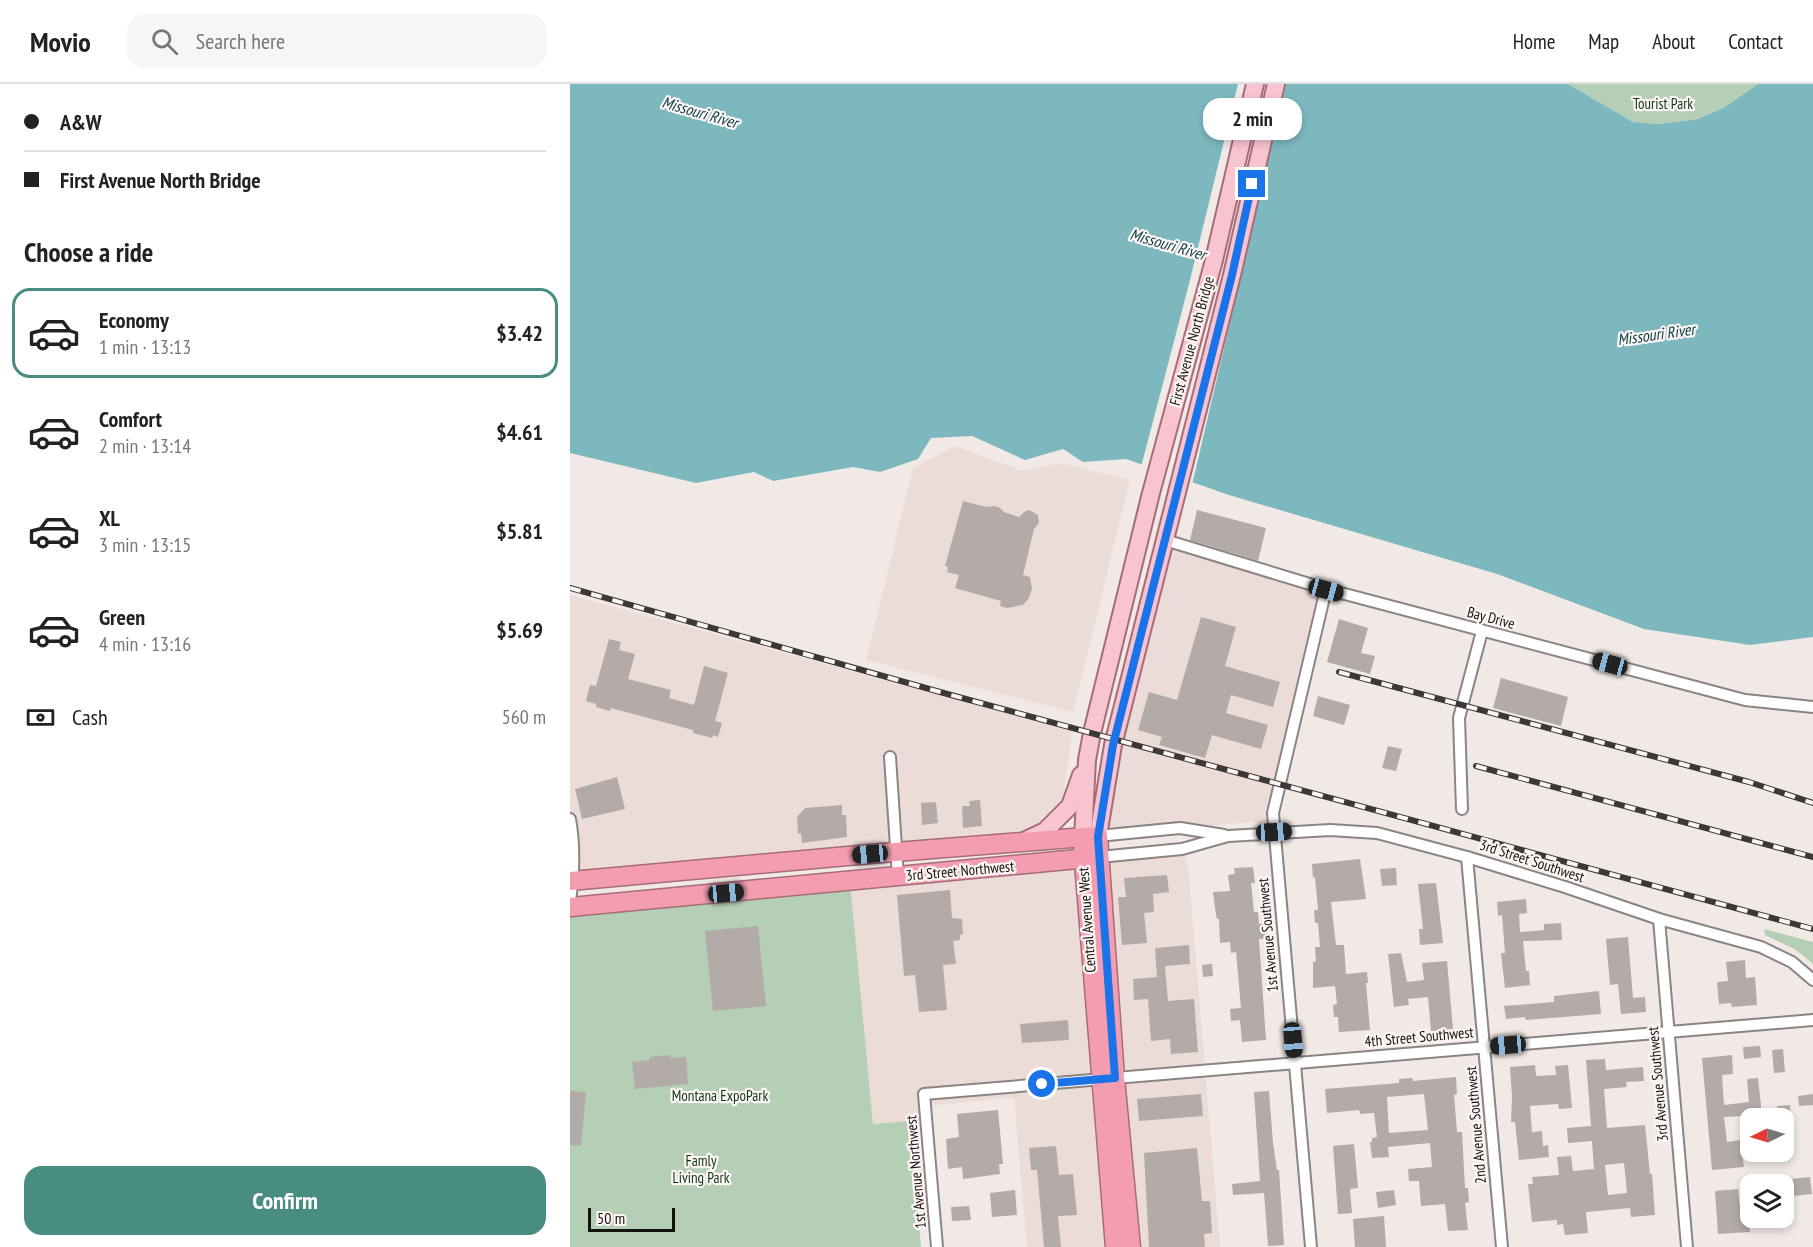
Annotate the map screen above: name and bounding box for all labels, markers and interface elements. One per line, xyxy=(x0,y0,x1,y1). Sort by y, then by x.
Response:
search box xyxy=(127,14,547,68)
text: Movio xyxy=(30,23,91,60)
icon: search xyxy=(148,25,181,58)
text: Search here xyxy=(196,27,285,55)
text: Home xyxy=(1513,28,1555,55)
text: Map xyxy=(1588,28,1619,55)
text: About xyxy=(1652,28,1695,55)
text: Contact xyxy=(1728,28,1783,55)
water label: Missouri River xyxy=(660,92,743,133)
park label: Tourist Park xyxy=(1633,94,1693,113)
callout: 2 min xyxy=(1202,97,1302,139)
text: 2 min xyxy=(1232,106,1273,132)
text: A&W xyxy=(60,108,102,136)
text: First Avenue North Bridge xyxy=(60,166,261,194)
route end xyxy=(1238,170,1265,197)
water label: Missouri River xyxy=(1128,224,1211,265)
text: Choose a ride xyxy=(24,235,153,269)
street label: First Avenue North Bridge xyxy=(1165,274,1218,408)
icon: car xyxy=(27,306,81,360)
text: Economy xyxy=(99,306,169,334)
water label: Missouri River xyxy=(1616,318,1699,349)
text: $3.42 xyxy=(496,319,543,347)
text: 1 min · 13:13 xyxy=(99,334,191,360)
icon: car xyxy=(27,405,81,459)
text: Comfort xyxy=(99,405,162,433)
text: $4.61 xyxy=(496,418,543,446)
text: 2 min · 13:14 xyxy=(99,433,191,459)
icon: car xyxy=(27,504,81,558)
text: XL xyxy=(99,504,120,532)
text: $5.81 xyxy=(496,517,543,545)
text: 3 min · 13:15 xyxy=(99,532,191,558)
car xyxy=(1306,577,1346,603)
street label: Bay Drive xyxy=(1465,602,1517,633)
icon: car xyxy=(27,603,81,657)
text: Green xyxy=(99,603,145,631)
text: $5.69 xyxy=(496,616,543,644)
text: 4 min · 13:16 xyxy=(99,631,191,657)
car xyxy=(1590,651,1630,677)
icon: cash xyxy=(24,701,57,734)
text: Cash xyxy=(72,703,108,731)
text: 560 m xyxy=(502,704,546,730)
car xyxy=(1256,822,1292,842)
street label: 3rd Street Southwest xyxy=(1477,835,1587,886)
car xyxy=(851,843,889,865)
street label: 3rd Street Northwest xyxy=(905,856,1015,885)
street label: Central Avenue West xyxy=(1073,867,1100,973)
street label: 1st Avenue Southwest xyxy=(1253,877,1282,993)
car xyxy=(707,882,745,904)
car xyxy=(1282,1021,1304,1059)
street label: 4th Street Southwest xyxy=(1364,1022,1474,1051)
street label: 3rd Avenue Southwest xyxy=(1643,1026,1672,1142)
car xyxy=(1489,1034,1527,1056)
street label: 2nd Avenue Southwest xyxy=(1461,1065,1490,1185)
route start xyxy=(1028,1070,1055,1097)
park label: Montana ExpoPark xyxy=(672,1086,768,1105)
north arrow xyxy=(1740,1108,1794,1162)
map controls xyxy=(1740,1108,1794,1228)
street label: 1st Avenue Northwest xyxy=(901,1115,930,1229)
park label: Famly Living Park xyxy=(672,1151,730,1187)
button: Confirm xyxy=(24,1166,546,1235)
button: layers xyxy=(1740,1174,1794,1228)
scale bar xyxy=(588,1205,675,1232)
text: 50 m xyxy=(597,1208,625,1228)

